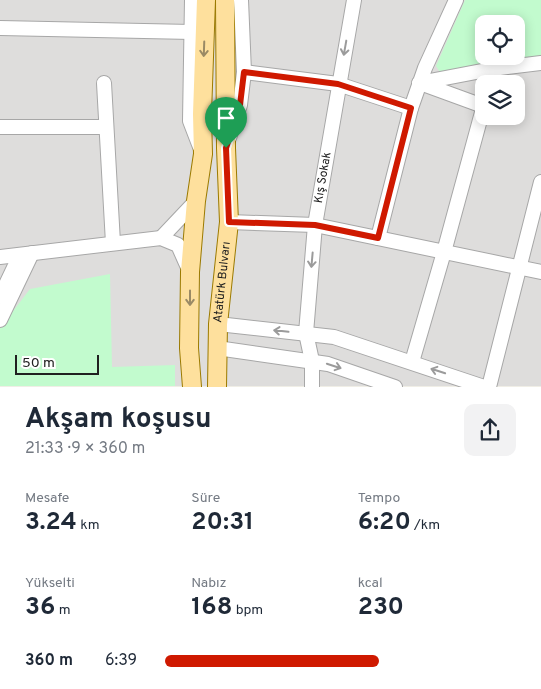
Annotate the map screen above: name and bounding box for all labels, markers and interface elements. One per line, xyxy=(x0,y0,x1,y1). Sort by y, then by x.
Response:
map controls xyxy=(475,15,525,125)
button: locate xyxy=(475,15,525,65)
one-way arrow xyxy=(200,40,209,56)
one-way arrow xyxy=(339,40,349,56)
button: layers xyxy=(475,75,525,125)
pin xyxy=(205,97,247,148)
icon: arrive xyxy=(212,104,240,132)
street label: Kış Sokak xyxy=(311,151,336,205)
street label: Atatürk Bulvarı xyxy=(210,241,235,324)
one-way arrow xyxy=(307,252,317,268)
one-way arrow xyxy=(185,290,195,306)
one-way arrow xyxy=(274,326,290,336)
scale bar xyxy=(15,352,99,375)
text: 50 m xyxy=(22,355,55,372)
one-way arrow xyxy=(326,362,342,372)
one-way arrow xyxy=(431,366,446,375)
text: Akşam koşusu xyxy=(25,402,212,438)
button: share xyxy=(464,404,516,456)
text: 21:33 · 9 × 360 m xyxy=(25,439,145,459)
text: Mesafe xyxy=(25,490,69,507)
text: Süre xyxy=(191,490,220,507)
text: Tempo xyxy=(358,490,400,507)
text: 3.24 xyxy=(25,507,77,539)
text: 20:31 xyxy=(191,507,254,539)
text: 6:20 xyxy=(358,507,411,539)
text: km xyxy=(77,517,100,534)
text: /km xyxy=(411,517,440,534)
text: Yükselti xyxy=(25,575,75,592)
text: Nabız xyxy=(191,575,227,592)
text: kcal xyxy=(358,575,383,592)
text: 36 xyxy=(25,592,55,624)
text: 168 xyxy=(191,592,232,624)
text: 230 xyxy=(358,592,404,624)
text: m xyxy=(55,602,71,619)
text: bpm xyxy=(232,602,263,619)
text: 360 m xyxy=(25,651,73,671)
text: 6:39 xyxy=(105,651,137,671)

